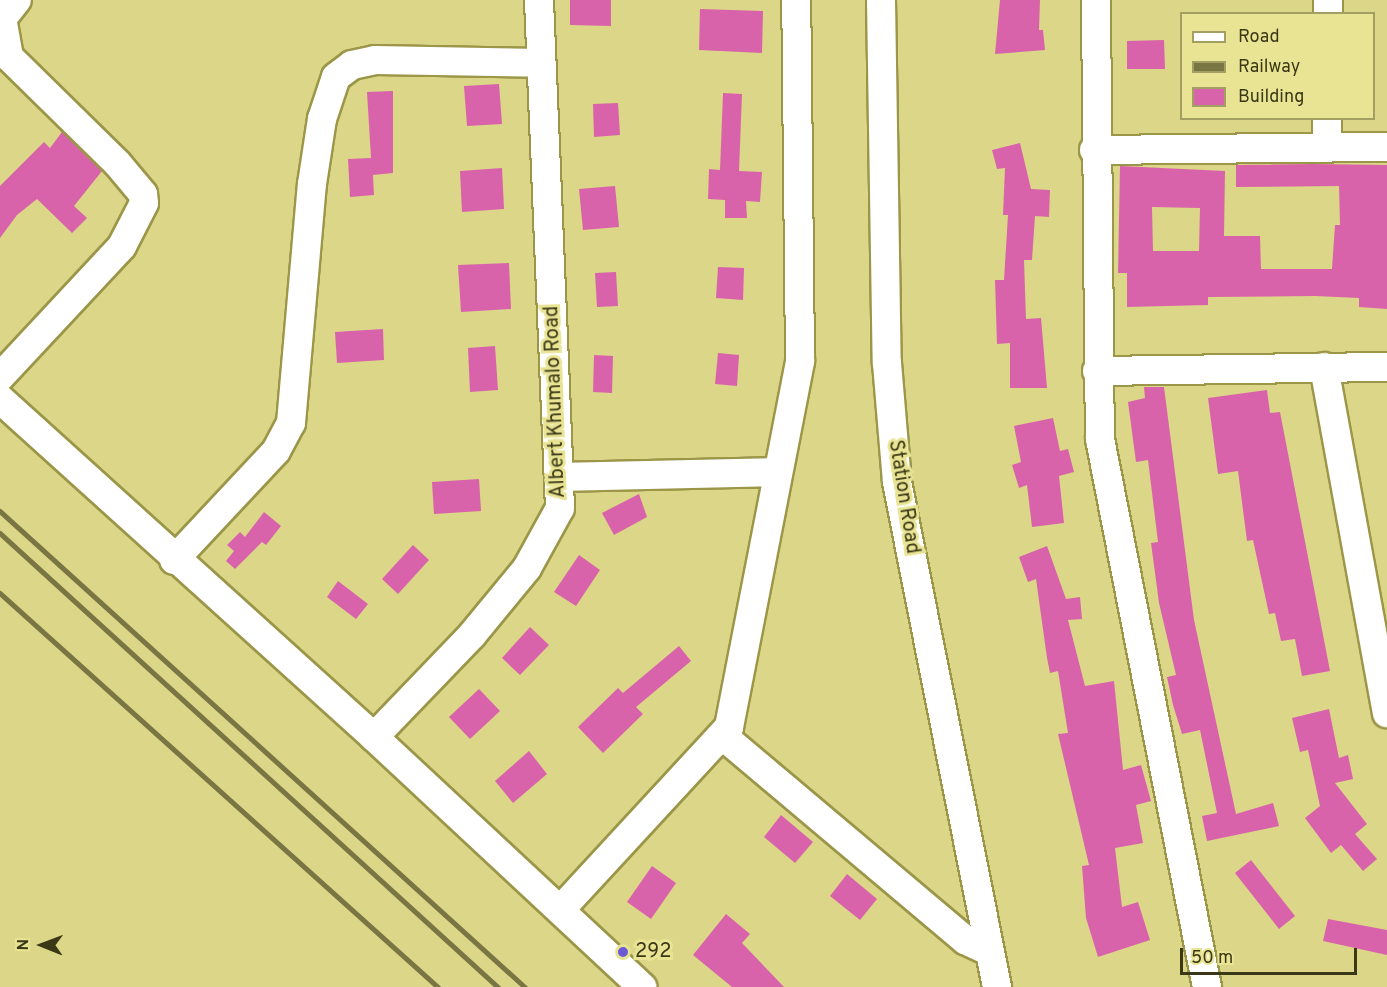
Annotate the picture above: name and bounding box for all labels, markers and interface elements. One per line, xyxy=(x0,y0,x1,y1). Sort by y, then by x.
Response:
legend xyxy=(1180,12,1375,120)
text: Road xyxy=(1238,26,1280,49)
text: Railway xyxy=(1238,56,1300,79)
text: Building xyxy=(1238,86,1304,109)
street label: Albert Khumalo Road xyxy=(541,305,571,499)
street label: Station Road xyxy=(882,438,924,556)
north arrow xyxy=(12,915,72,975)
scale bar xyxy=(1183,936,1360,974)
text: N xyxy=(14,939,34,951)
place label: 292 xyxy=(635,940,671,964)
marker: 292 xyxy=(616,945,630,959)
text: 50 m xyxy=(1191,947,1233,970)

